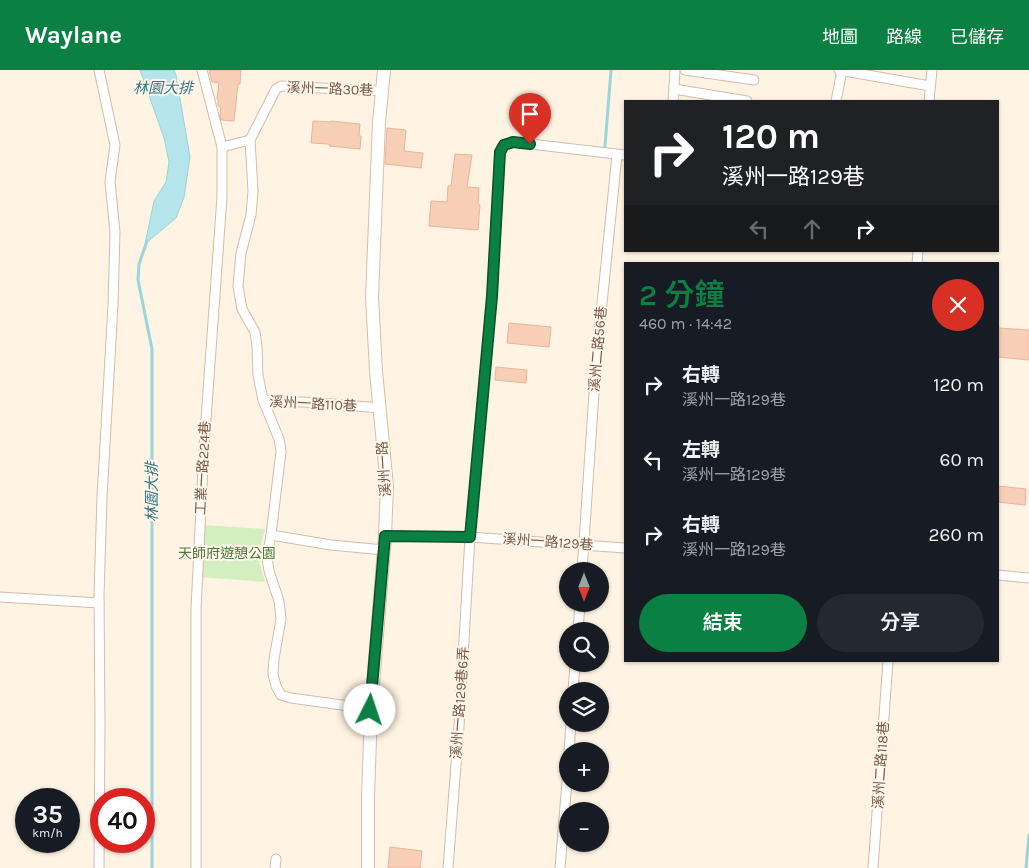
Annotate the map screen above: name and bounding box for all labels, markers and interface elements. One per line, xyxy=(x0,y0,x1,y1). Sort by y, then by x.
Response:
text: Waylane xyxy=(25,21,122,49)
text: 地圖 xyxy=(822,26,858,48)
text: 路線 xyxy=(886,26,922,48)
text: 已儲存 xyxy=(950,26,1004,48)
water label: 林園大排 xyxy=(133,79,195,97)
street label: 溪州一路30巷 xyxy=(286,79,374,99)
pin xyxy=(509,93,551,144)
icon: arrive xyxy=(516,100,544,128)
text: 120 m xyxy=(722,116,820,157)
icon: right xyxy=(639,120,704,185)
text: 溪州一路129巷 xyxy=(722,164,865,190)
icon: left xyxy=(745,215,773,243)
icon: ahead xyxy=(798,215,826,243)
icon: right xyxy=(851,215,879,243)
text: 2 分鐘 xyxy=(639,277,724,313)
button: close xyxy=(932,279,984,331)
street label: 溪州二路56巷 xyxy=(586,305,610,393)
text: 460 m · 14:42 xyxy=(639,314,732,333)
text: 右轉 xyxy=(682,364,720,386)
icon: right xyxy=(639,371,667,399)
text: 120 m xyxy=(933,374,984,396)
text: 溪州一路129巷 xyxy=(682,390,786,409)
street label: 溪州一路110巷 xyxy=(269,393,357,415)
street label: 工業一路224巷 xyxy=(192,421,214,515)
text: 左轉 xyxy=(682,439,720,461)
street label: 溪州一路 xyxy=(374,440,394,498)
icon: left xyxy=(639,446,667,474)
text: 60 m xyxy=(940,449,984,471)
water label: 林園大排 xyxy=(143,460,161,522)
text: 溪州一路129巷 xyxy=(682,465,786,484)
text: 右轉 xyxy=(682,514,720,536)
icon: right xyxy=(639,521,667,549)
text: 260 m xyxy=(929,524,984,546)
street label: 溪州一路129巷 xyxy=(502,530,594,554)
text: 溪州一路129巷 xyxy=(682,540,786,559)
park label: 天師府遊憩公園 xyxy=(178,545,276,562)
north arrow xyxy=(559,562,609,612)
map controls xyxy=(559,562,609,852)
button: 結束 xyxy=(639,594,807,652)
button: 分享 xyxy=(817,594,984,652)
button: search xyxy=(559,622,609,672)
street label: 溪州一路129巷6弄 xyxy=(448,646,472,760)
button: layers xyxy=(559,682,609,732)
position arrow xyxy=(343,683,395,735)
street label: 溪州二路118巷 xyxy=(869,721,893,809)
button: + xyxy=(559,742,609,792)
speed limit sign: 40 xyxy=(90,788,155,853)
text: 35 xyxy=(32,800,63,829)
button: − xyxy=(559,802,609,852)
text: km/h xyxy=(32,826,63,840)

